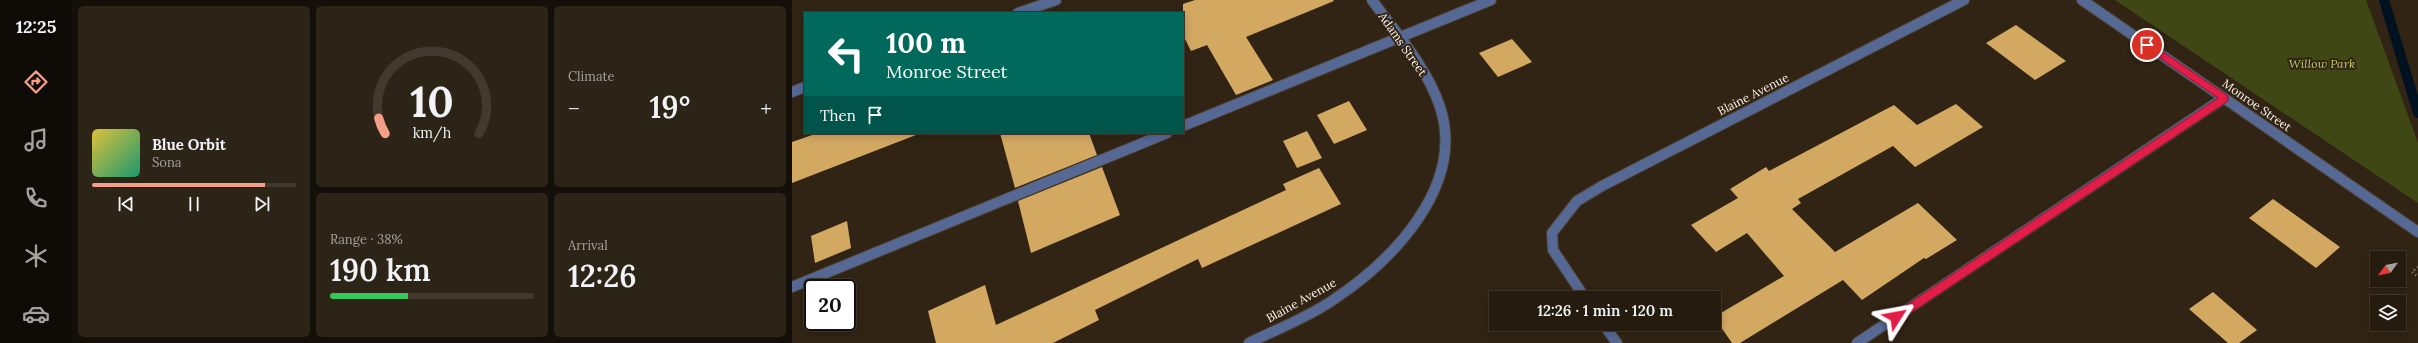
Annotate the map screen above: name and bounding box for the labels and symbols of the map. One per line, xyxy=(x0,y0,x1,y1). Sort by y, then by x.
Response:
street label: Adams Street xyxy=(1375,8,1431,79)
pin xyxy=(2130,28,2164,62)
park label: Willow Park xyxy=(2289,56,2355,71)
street label: Blaine Avenue xyxy=(1715,69,1792,118)
street label: Monroe Street xyxy=(2219,76,2295,135)
north arrow xyxy=(2370,251,2406,287)
street label: Blaine Avenue xyxy=(1263,274,1339,325)
speed limit sign: 20 xyxy=(804,279,856,331)
position arrow xyxy=(1875,296,1917,338)

